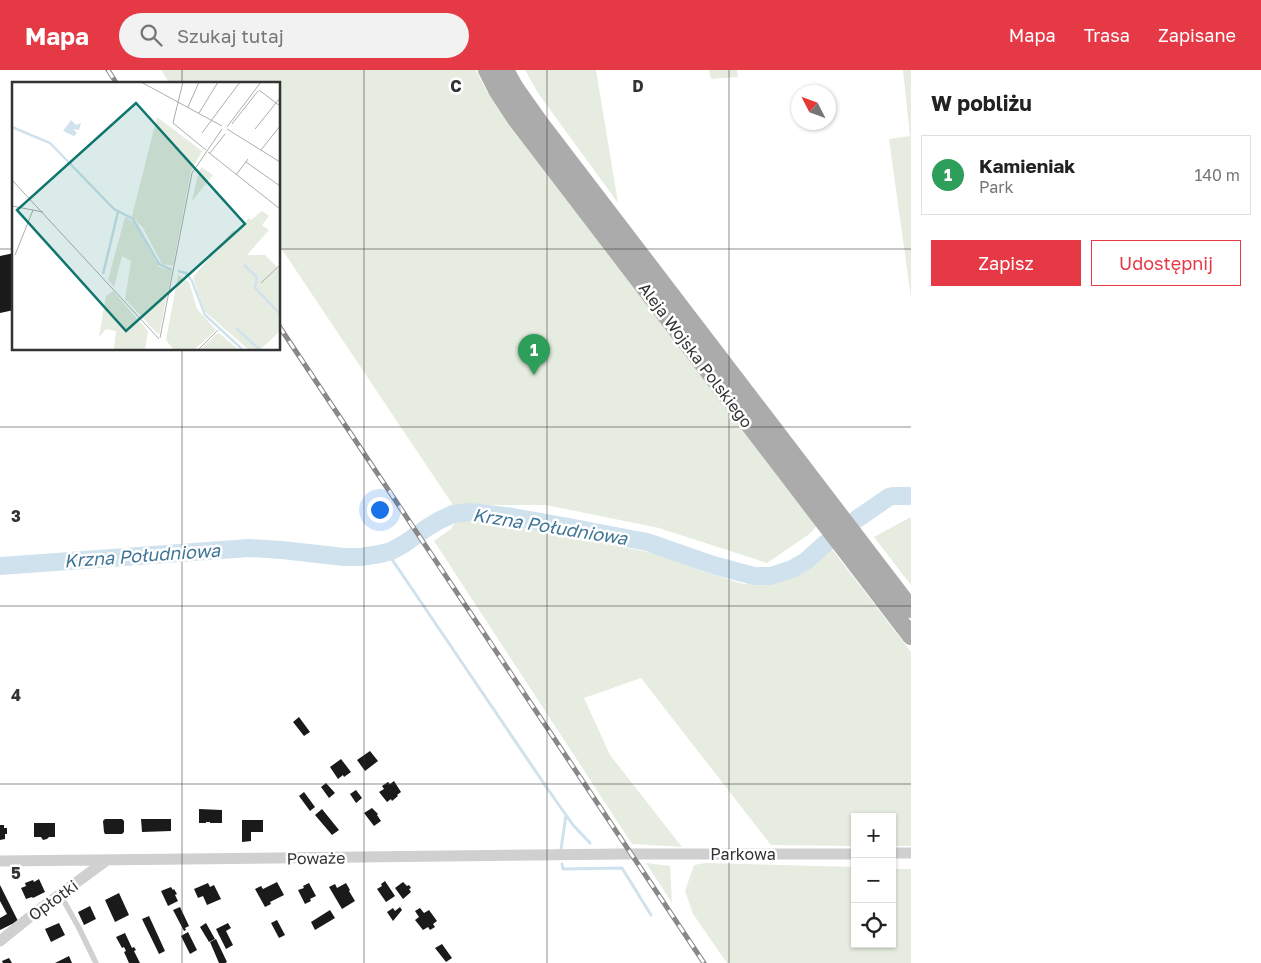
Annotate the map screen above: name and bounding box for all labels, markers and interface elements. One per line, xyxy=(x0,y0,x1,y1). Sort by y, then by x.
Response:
search box xyxy=(119,13,469,58)
text: Mapa xyxy=(25,21,89,50)
icon: search xyxy=(137,21,165,49)
text: Szukaj tutaj xyxy=(177,24,284,47)
text: Mapa xyxy=(1009,24,1056,46)
text: Trasa xyxy=(1084,24,1130,46)
text: Zapisane xyxy=(1158,24,1236,46)
text: C xyxy=(450,76,462,96)
text: D xyxy=(632,76,644,96)
inset map xyxy=(12,82,280,350)
north arrow xyxy=(791,85,836,130)
text: W pobliżu xyxy=(931,90,1032,116)
text: Kamieniak xyxy=(979,154,1075,177)
text: 1 xyxy=(944,165,952,185)
text: 140 m xyxy=(1194,165,1240,185)
text: Park xyxy=(979,177,1014,197)
button: Zapisz xyxy=(931,240,1081,286)
button: Udostępnij xyxy=(1091,240,1241,286)
street label: Aleja Wojska Polskiego xyxy=(635,278,757,432)
pin: 1 xyxy=(518,334,550,375)
your location xyxy=(367,497,393,523)
water label: Krzna Południowa xyxy=(471,503,630,549)
text: 3 xyxy=(11,506,21,526)
water label: Krzna Południowa xyxy=(63,539,221,571)
text: 4 xyxy=(11,685,21,705)
map controls xyxy=(851,813,896,948)
button: + xyxy=(851,813,896,858)
street label: Parkowa xyxy=(710,844,776,864)
street label: Poważe xyxy=(286,847,346,869)
button: − xyxy=(851,858,896,903)
text: 5 xyxy=(11,863,21,883)
street label: Opłotki xyxy=(24,875,82,925)
button: locate xyxy=(851,903,896,948)

